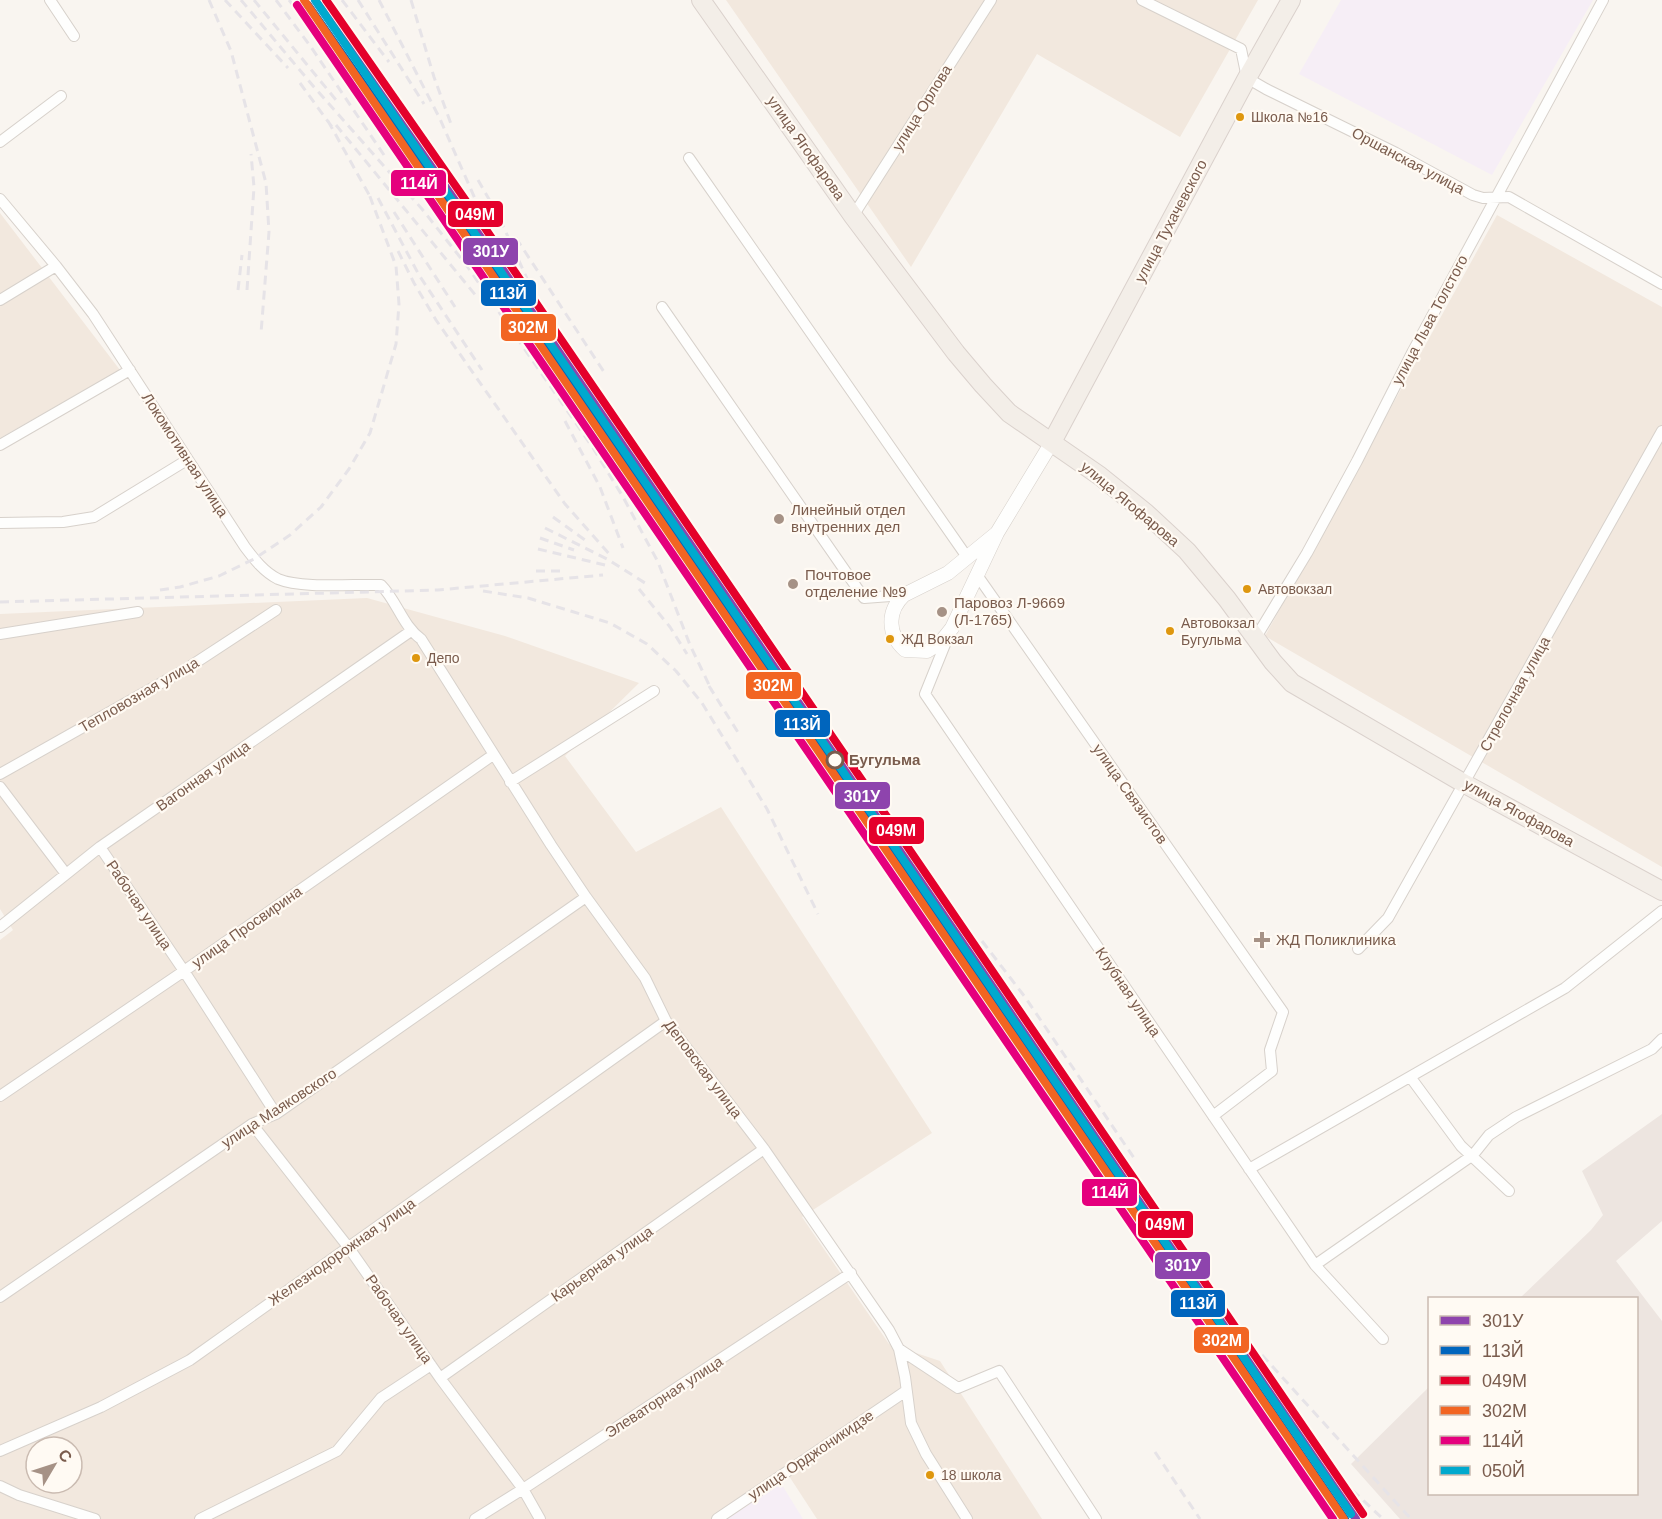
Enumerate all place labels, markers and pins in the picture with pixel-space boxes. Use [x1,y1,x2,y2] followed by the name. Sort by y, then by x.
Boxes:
[1251,109,1328,125] place label: Школа №16
[1234,111,1246,123] marker: Школа №16
[791,501,906,535] place label: Линейный отдел внутренних дел
[772,512,786,526] marker: Линейный отдел внутренних дел
[805,566,907,600] place label: Почтовое отделение №9
[786,577,800,591] marker: Почтовое отделение №9
[1258,581,1332,597] place label: Автовокзал
[1241,583,1253,595] marker: Автовокзал
[954,594,1065,628] place label: Паровоз Л-9669 (Л-1765)
[935,605,949,619] marker: Паровоз Л-9669 (Л-1765)
[1181,615,1255,648] place label: Автовокзал Бугульма
[1164,625,1176,637] marker: Автовокзал Бугульма
[901,631,973,647] place label: ЖД Вокзал
[884,633,896,645] marker: ЖД Вокзал
[427,650,460,666] place label: Депо
[410,652,422,664] marker: Депо
[826,751,844,769] marker: Бугульма
[849,751,921,768] place label: Бугульма
[1253,931,1271,949] marker: ЖД Поликлиника
[1276,931,1397,948] place label: ЖД Поликлиника
[941,1467,1002,1483] place label: 18 школа
[924,1469,936,1481] marker: 18 школа

